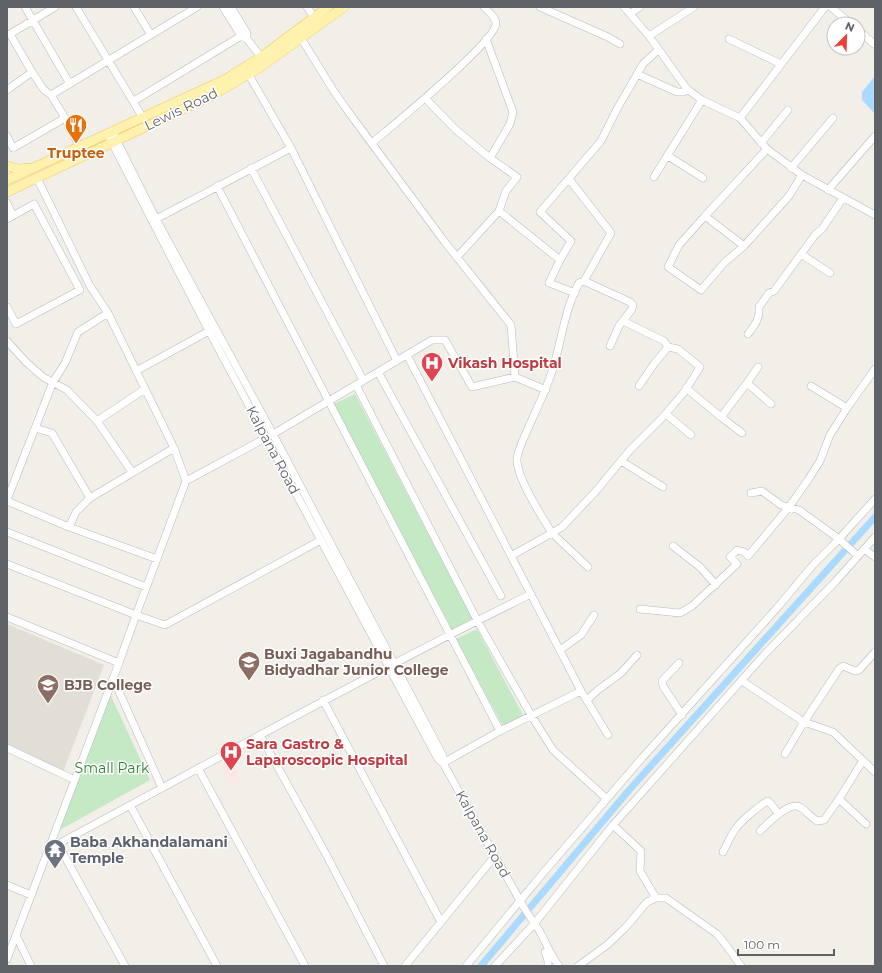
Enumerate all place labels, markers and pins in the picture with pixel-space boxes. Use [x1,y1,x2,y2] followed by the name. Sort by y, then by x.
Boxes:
[63,112,89,145] restaurant icon: Truptee
[47,144,105,162] place label: Truptee
[419,350,445,383] hospital icon: Vikash Hospital
[447,354,562,372] place label: Vikash Hospital
[264,645,449,679] place label: Buxi Jagabandhu Bidyadhar Junior College
[236,649,262,682] school or university icon: Buxi Jagabandhu Bidyadhar Junior College
[35,672,61,705] school or university icon: BJB College
[64,676,152,694] place label: BJB College
[246,735,408,769] place label: Sara Gastro & Laparoscopic Hospital
[218,739,244,772] hospital icon: Sara Gastro & Laparoscopic Hospital
[70,833,228,867] place label: Baba Akhandalamani Temple
[42,837,68,870] temple icon: Baba Akhandalamani Temple

